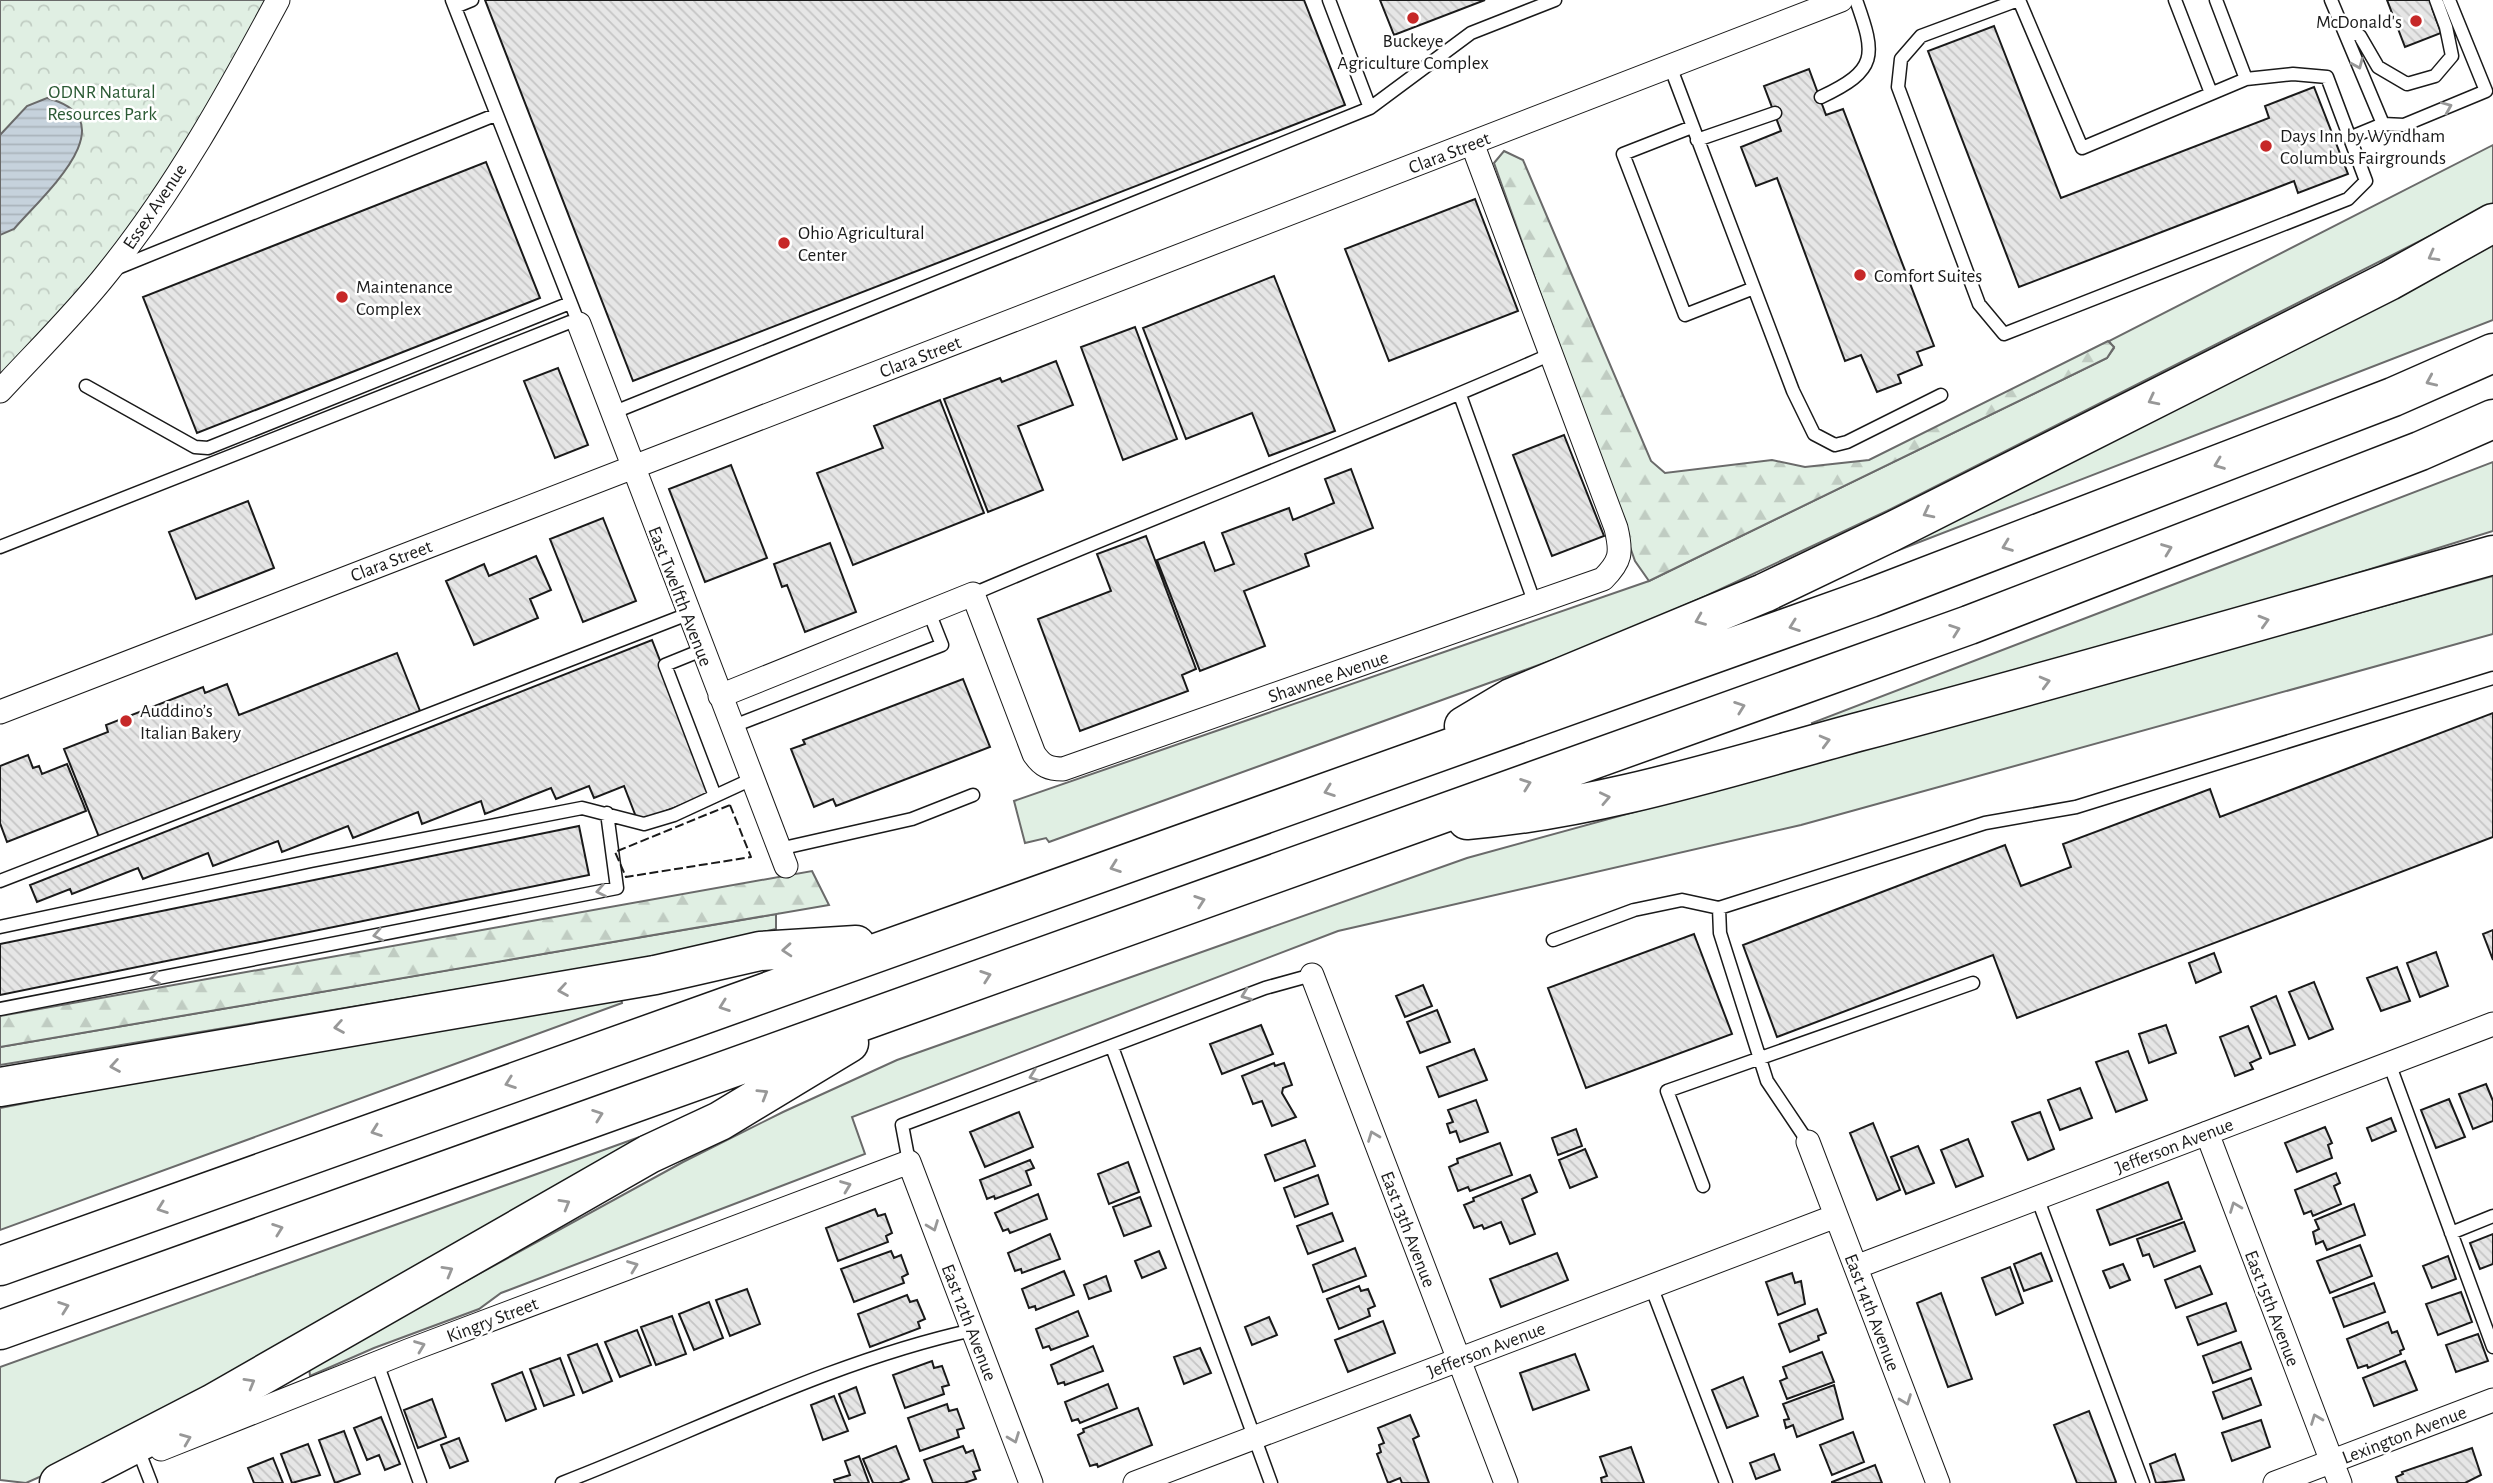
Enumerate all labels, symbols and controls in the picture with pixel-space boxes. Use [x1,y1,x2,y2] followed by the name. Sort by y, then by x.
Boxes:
[1405,10,1421,26] marker: Buckeye Agriculture Complex
[2316,13,2402,32] place label: McDonald's
[2408,13,2424,29] marker: McDonald's
[1337,32,1489,73] place label: Buckeye Agriculture Complex
[2349,58,2363,70] one-way arrow
[47,83,157,124] park label: ODNR Natural Resources Park
[2440,101,2453,115] one-way arrow
[2280,127,2446,168] place label: Days Inn by Wyndham Columbus Fairgrounds
[1406,129,1493,178] street label: Clara Street
[2258,138,2274,154] marker: Days Inn by Wyndham Columbus Fairgrounds
[120,161,191,253] street label: Essex Avenue
[798,224,925,265] place label: Ohio Agricultural Center
[776,235,792,251] marker: Ohio Agricultural Center
[2428,248,2441,261] one-way arrow
[1852,267,1868,283] marker: Comfort Suites
[1874,267,1982,286] place label: Comfort Suites
[356,278,453,319] place label: Maintenance Complex
[334,289,350,305] marker: Maintenance Complex
[877,333,964,382] street label: Clara Street
[2425,373,2438,387] one-way arrow
[2148,391,2160,405] one-way arrow
[2213,456,2225,470] one-way arrow
[1923,505,1935,519] one-way arrow
[644,524,715,669] street label: East Twelfth Avenue
[348,537,435,586] street label: Clara Street
[2001,538,2013,552] one-way arrow
[2160,543,2172,557] one-way arrow
[1694,611,1706,625] one-way arrow
[2258,615,2270,630] one-way arrow
[1788,618,1800,632] one-way arrow
[1948,624,1960,638] one-way arrow
[1266,648,1391,707] street label: Shawnee Avenue
[2038,676,2050,690] one-way arrow
[1734,701,1746,715] one-way arrow
[140,702,241,743] place label: Auddino’s Italian Bakery
[118,713,134,729] marker: Auddino’s Italian Bakery
[1819,735,1831,750] one-way arrow
[1520,778,1532,792] one-way arrow
[1324,783,1336,797] one-way arrow
[1599,792,1611,807] one-way arrow
[1109,859,1121,873] one-way arrow
[595,883,607,898] one-way arrow
[1194,895,1206,909] one-way arrow
[372,926,384,941] one-way arrow
[781,942,792,957] one-way arrow
[149,970,161,985] one-way arrow
[979,970,991,984] one-way arrow
[557,982,569,997] one-way arrow
[1241,986,1253,1000] one-way arrow
[719,998,731,1012] one-way arrow
[333,1019,345,1034] one-way arrow
[109,1058,121,1073] one-way arrow
[1029,1068,1041,1082] one-way arrow
[505,1075,517,1089] one-way arrow
[756,1090,769,1103] one-way arrow
[591,1109,603,1123] one-way arrow
[2113,1115,2236,1178] street label: Jefferson Avenue
[370,1123,382,1137] one-way arrow
[1368,1130,1382,1142] one-way arrow
[1377,1169,1438,1290] street label: East 13th Avenue
[840,1180,852,1194] one-way arrow
[156,1199,168,1213] one-way arrow
[557,1200,570,1213] one-way arrow
[2229,1201,2243,1213] one-way arrow
[925,1219,939,1231] one-way arrow
[271,1223,283,1237] one-way arrow
[2241,1248,2302,1369] street label: East 15th Avenue
[1841,1251,1903,1374] street label: East 14th Avenue
[627,1260,639,1274] one-way arrow
[938,1262,1000,1384] street label: East 12th Avenue
[440,1266,453,1279] one-way arrow
[444,1294,541,1347] street label: Kingry Street
[58,1301,70,1315] one-way arrow
[1425,1319,1548,1382] street label: Jefferson Avenue
[414,1340,426,1354] one-way arrow
[242,1378,255,1391] one-way arrow
[1898,1393,1912,1405] one-way arrow
[2340,1403,2469,1468] street label: Lexington Avenue
[2310,1414,2324,1426] one-way arrow
[1006,1432,1020,1444] one-way arrow
[180,1433,192,1447] one-way arrow

